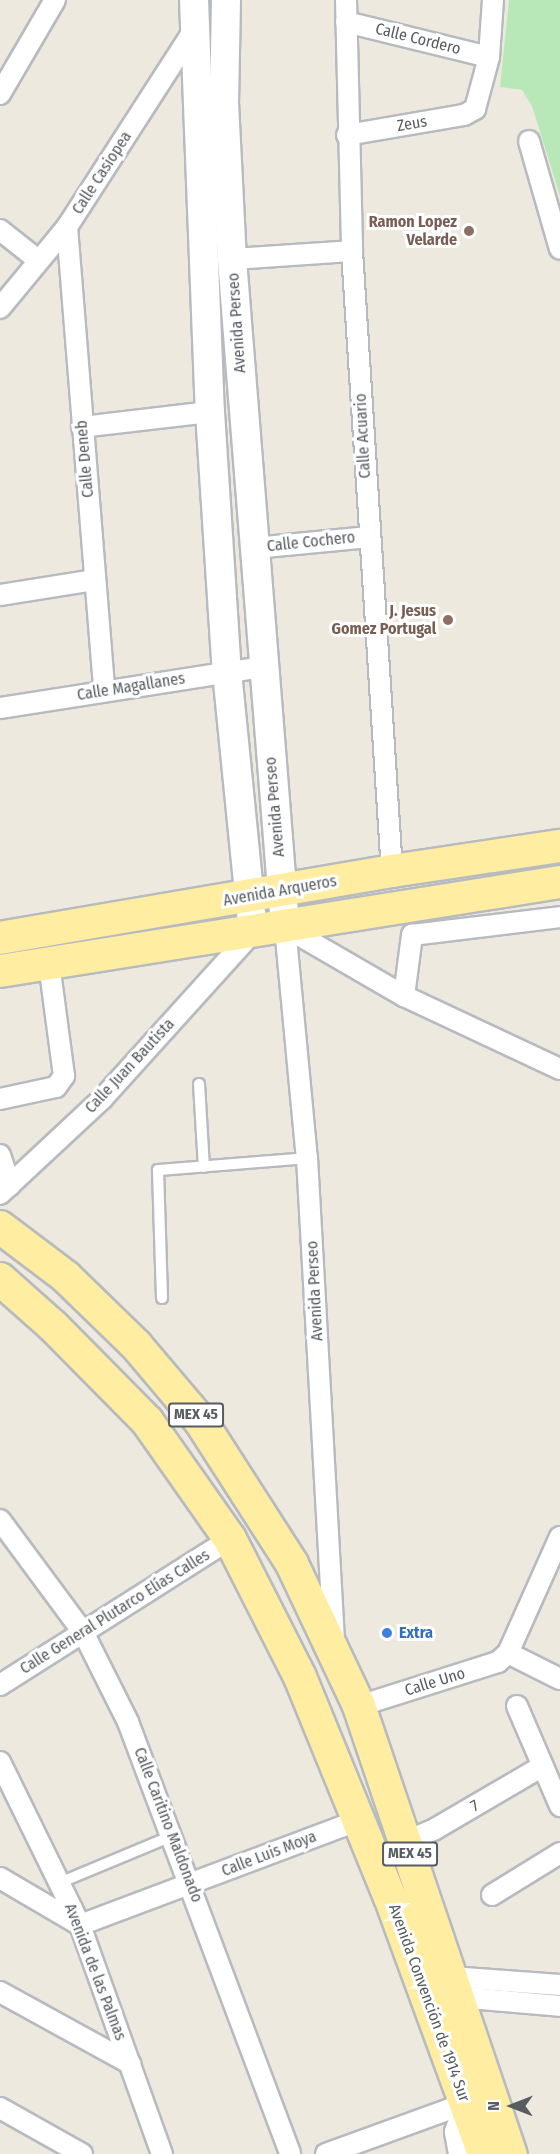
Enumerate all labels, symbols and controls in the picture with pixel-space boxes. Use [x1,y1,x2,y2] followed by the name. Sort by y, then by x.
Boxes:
[373,19,463,59] street label: Calle Cordero
[395,112,429,136] street label: Zeus
[68,128,136,218] street label: Calle Casiopea
[369,212,457,250] place label: Ramon Lopez Velarde
[462,224,476,238] marker: Ramon Lopez Velarde
[224,272,250,374] street label: Avenida Perseo
[351,393,375,479] street label: Calle Acuario
[72,419,98,499] street label: Calle Deneb
[266,528,356,556] street label: Calle Cochero
[332,601,436,639] place label: J. Jesus Gomez Portugal
[441,613,455,627] marker: J. Jesus Gomez Portugal
[76,669,186,705] street label: Calle Magallanes
[261,756,289,858] street label: Avenida Perseo
[222,872,338,910] street label: Avenida Arqueros
[81,1015,179,1117] street label: Calle Juan Bautista
[303,1240,327,1342] street label: Avenida Perseo
[168,1403,224,1427] road number: MEX 45
[17,1546,213,1678] street label: Calle General Plutarco Elías Calles
[399,1623,433,1643] place label: Extra
[380,1626,394,1640] marker: Extra
[403,1664,467,1700] street label: Calle Uno
[130,1745,206,1905] street label: Calle Caritino Maldonado
[467,1796,483,1816] street label: 7
[219,1827,319,1881] street label: Calle Luis Moya
[382,1842,438,1866] road number: MEX 45
[60,1901,130,2043] street label: Avenida de las Palmas
[384,1901,474,2105] street label: Avenida Convención de 1914 Sur
[482,2076,542,2136] north arrow
[484,2101,503,2111] text: N

